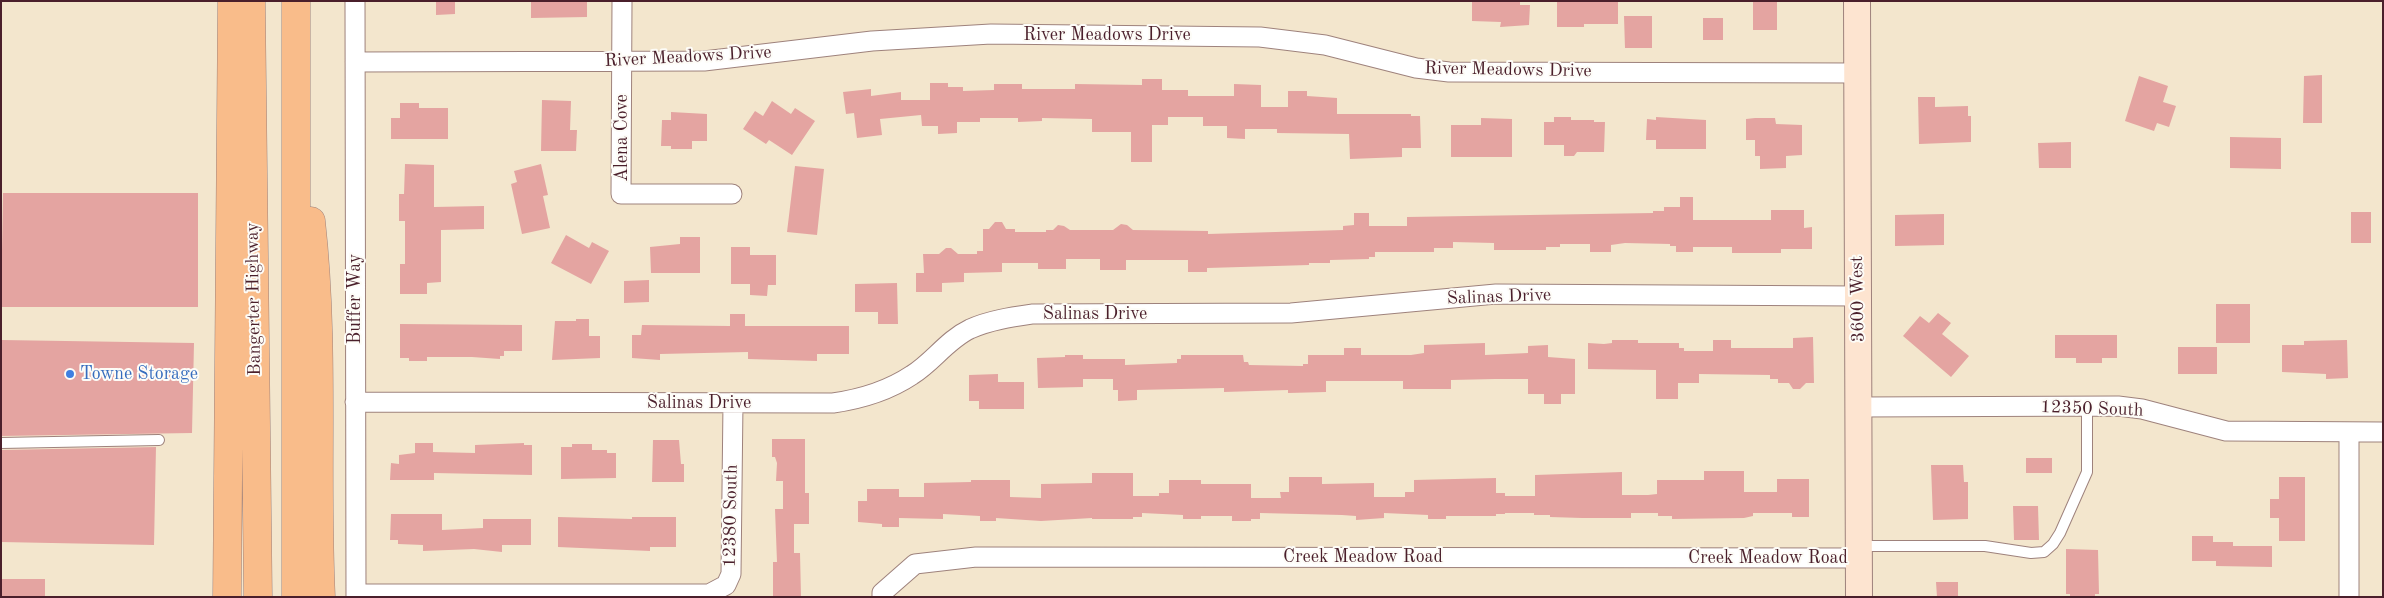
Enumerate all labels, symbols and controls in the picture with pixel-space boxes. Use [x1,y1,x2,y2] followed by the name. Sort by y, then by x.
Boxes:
[1023,24,1191,46] street label: River Meadows Drive
[604,42,772,72] street label: River Meadows Drive
[1424,58,1592,82] street label: River Meadows Drive
[611,94,633,182] street label: Alena Cove
[242,222,266,376] street label: Bangerter Highway
[344,254,366,344] street label: Buffer Way
[1846,255,1870,343] street label: 3600 West
[1446,284,1552,310] street label: Salinas Drive
[1043,303,1147,325] street label: Salinas Drive
[80,363,198,385] place label: Towne Storage
[64,368,76,380] marker: Towne Storage
[647,392,751,414] street label: Salinas Drive
[2040,396,2144,422] street label: 12350 South
[719,464,743,568] street label: 12380 South
[1283,546,1443,568] street label: Creek Meadow Road
[1688,547,1848,569] street label: Creek Meadow Road

